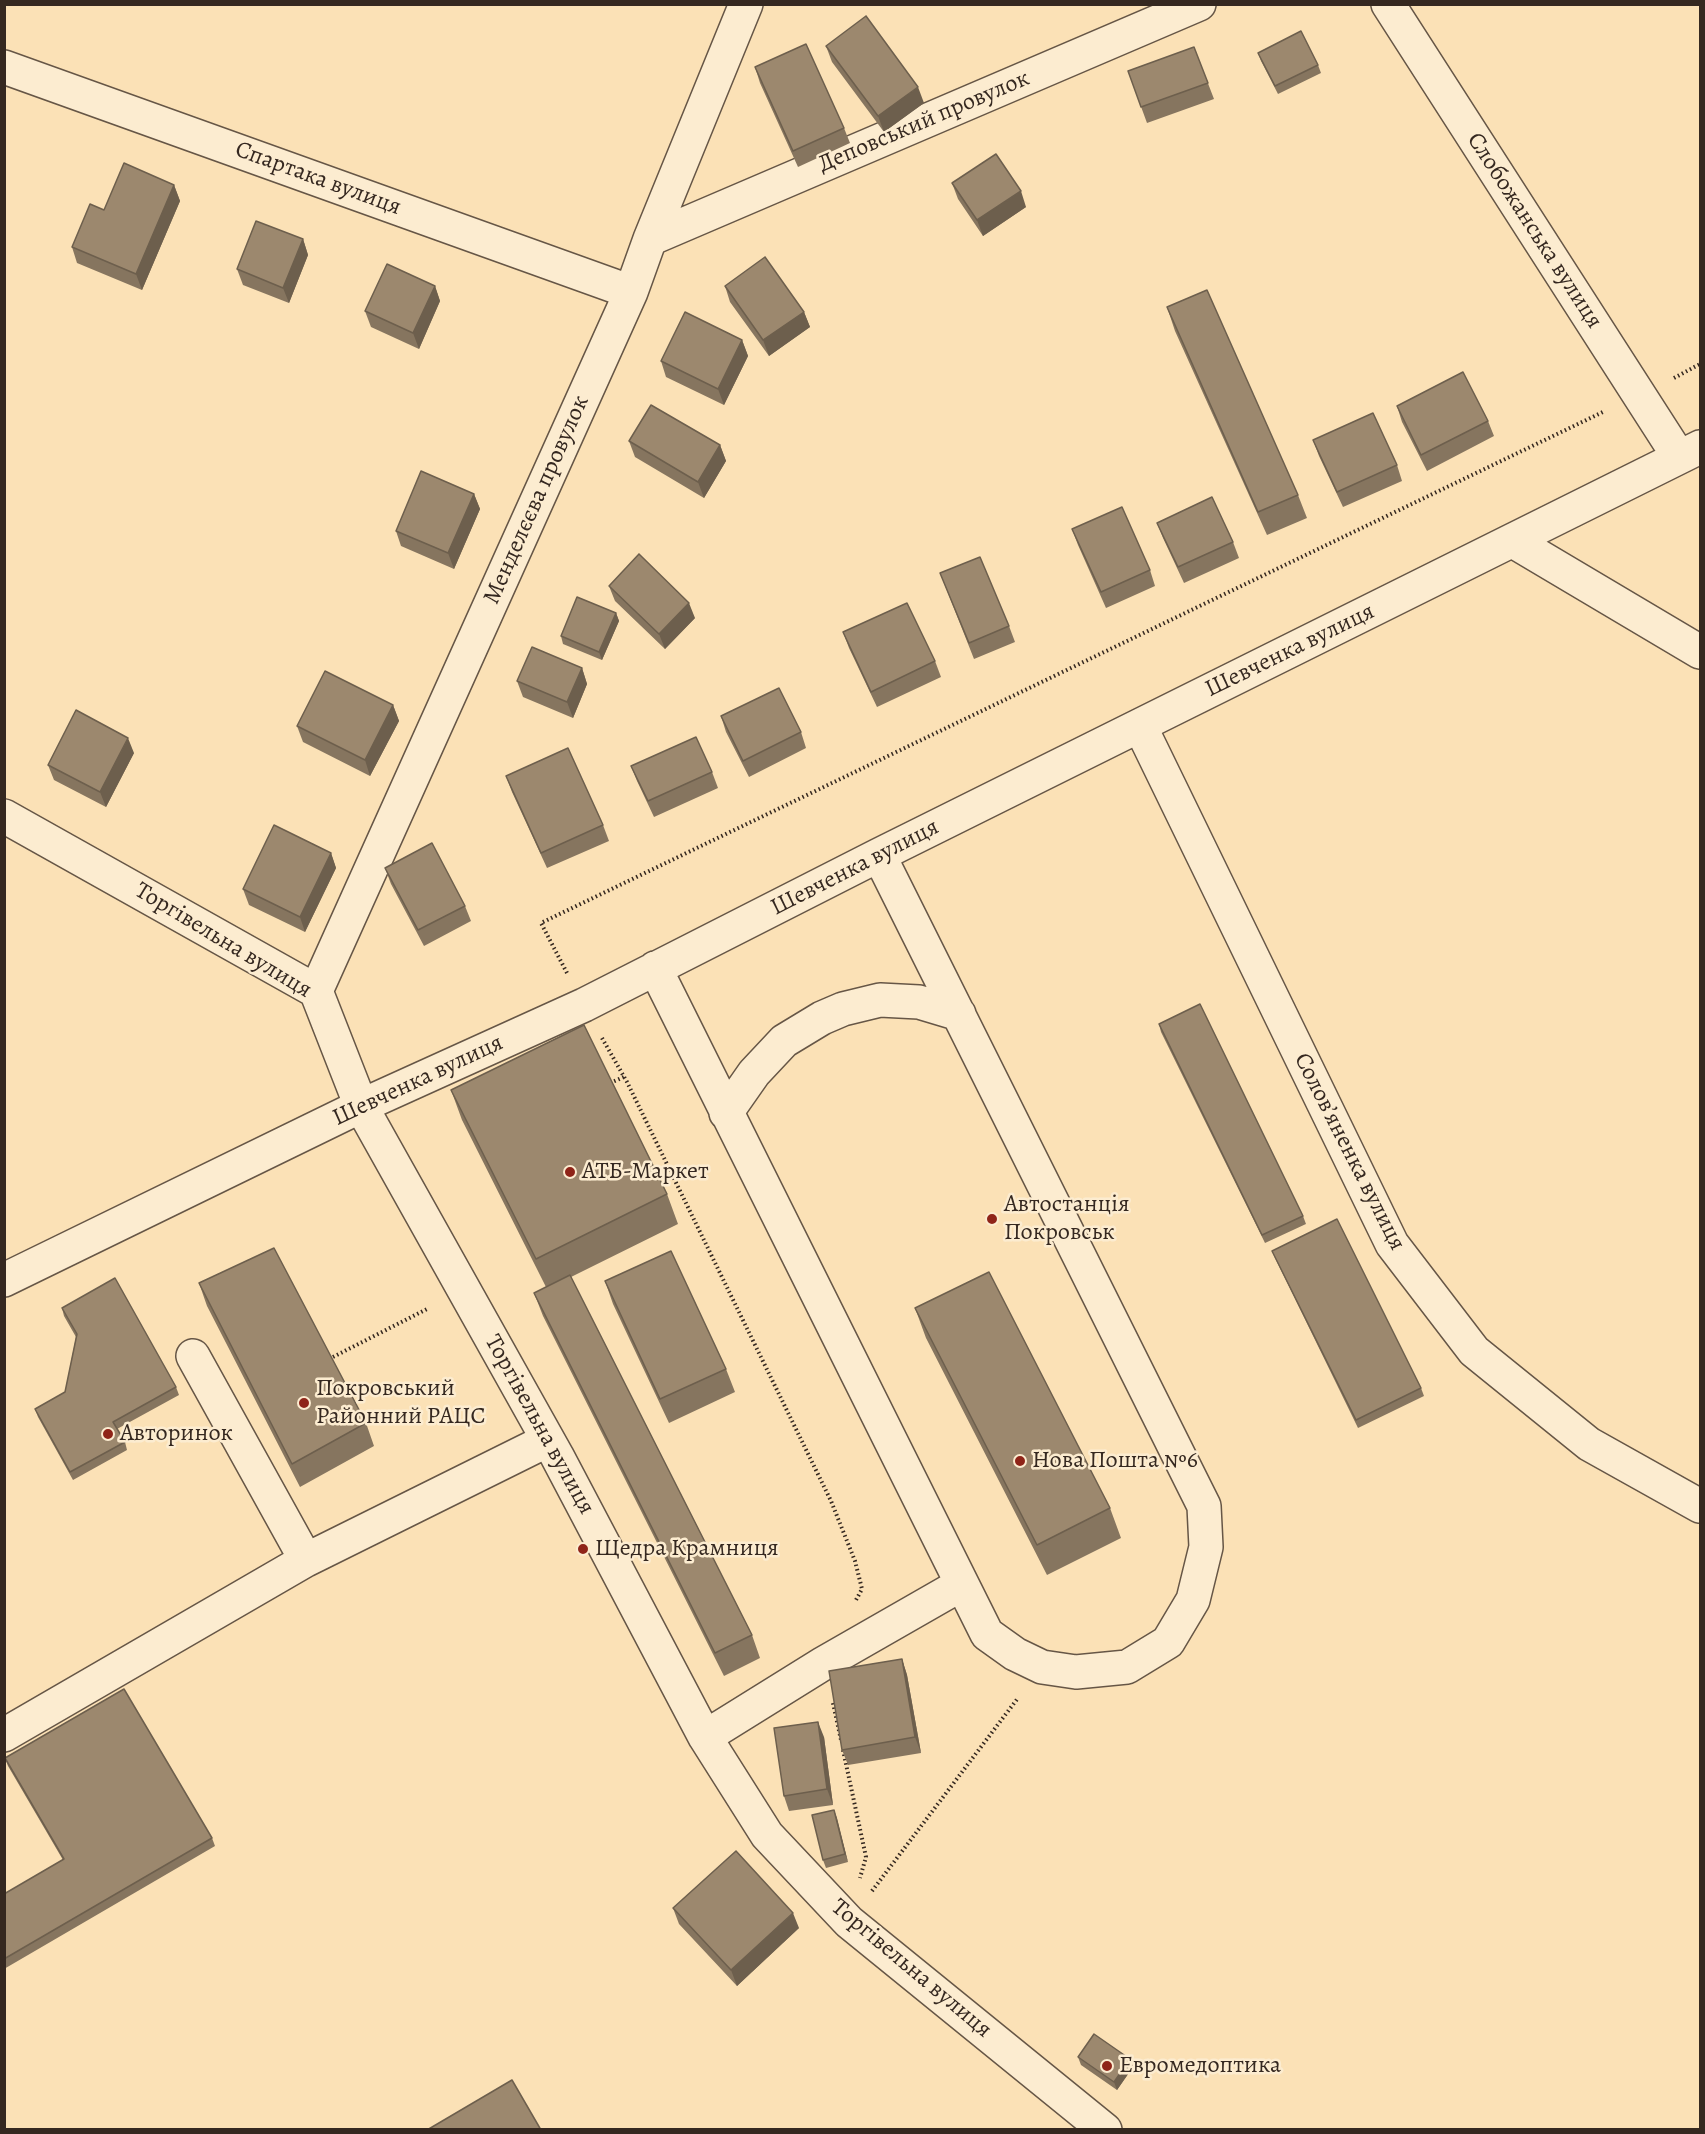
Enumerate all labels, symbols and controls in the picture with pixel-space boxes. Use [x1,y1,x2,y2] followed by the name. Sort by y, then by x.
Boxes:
[814,64,1034,180] street label: Деповський провулок
[1460,128,1608,334] street label: Слобожанська вулиця
[231,136,405,222] street label: Спартака вулиця
[478,391,596,609] street label: Менделєєва провулок
[1201,598,1379,704] street label: Шевченка вулиця
[766,813,944,923] street label: Шевченка вулиця
[129,877,317,1005] street label: Торгівельна вулиця
[328,1029,508,1133] street label: Шевченка вулиця
[1287,1049,1411,1255] street label: Солов’яненка вулиця
[582,1158,709,1186] place label: АТБ-Маркет
[563,1165,577,1179] marker: АТБ-Маркет
[1004,1191,1130,1247] place label: Автостанція Покровськ
[985,1212,999,1226] marker: Автостанція Покровськ
[478,1330,600,1520] street label: Торгівельна вулиця
[316,1375,486,1431] place label: Покровський Районний РАЦС
[297,1396,311,1410] marker: Покровський Районний РАЦС
[120,1420,233,1448] place label: Авторинок
[101,1427,115,1441] marker: Авторинок
[1032,1447,1198,1475] place label: Нова Пошта №6
[1013,1454,1027,1468] marker: Нова Пошта №6
[595,1535,779,1563] place label: Щедра Крамниця
[576,1542,590,1556] marker: Щедра Крамниця
[825,1893,997,2045] street label: Торгівельна вулиця
[1119,2052,1281,2080] place label: Евромедоптика
[1100,2059,1114,2073] marker: Евромедоптика

